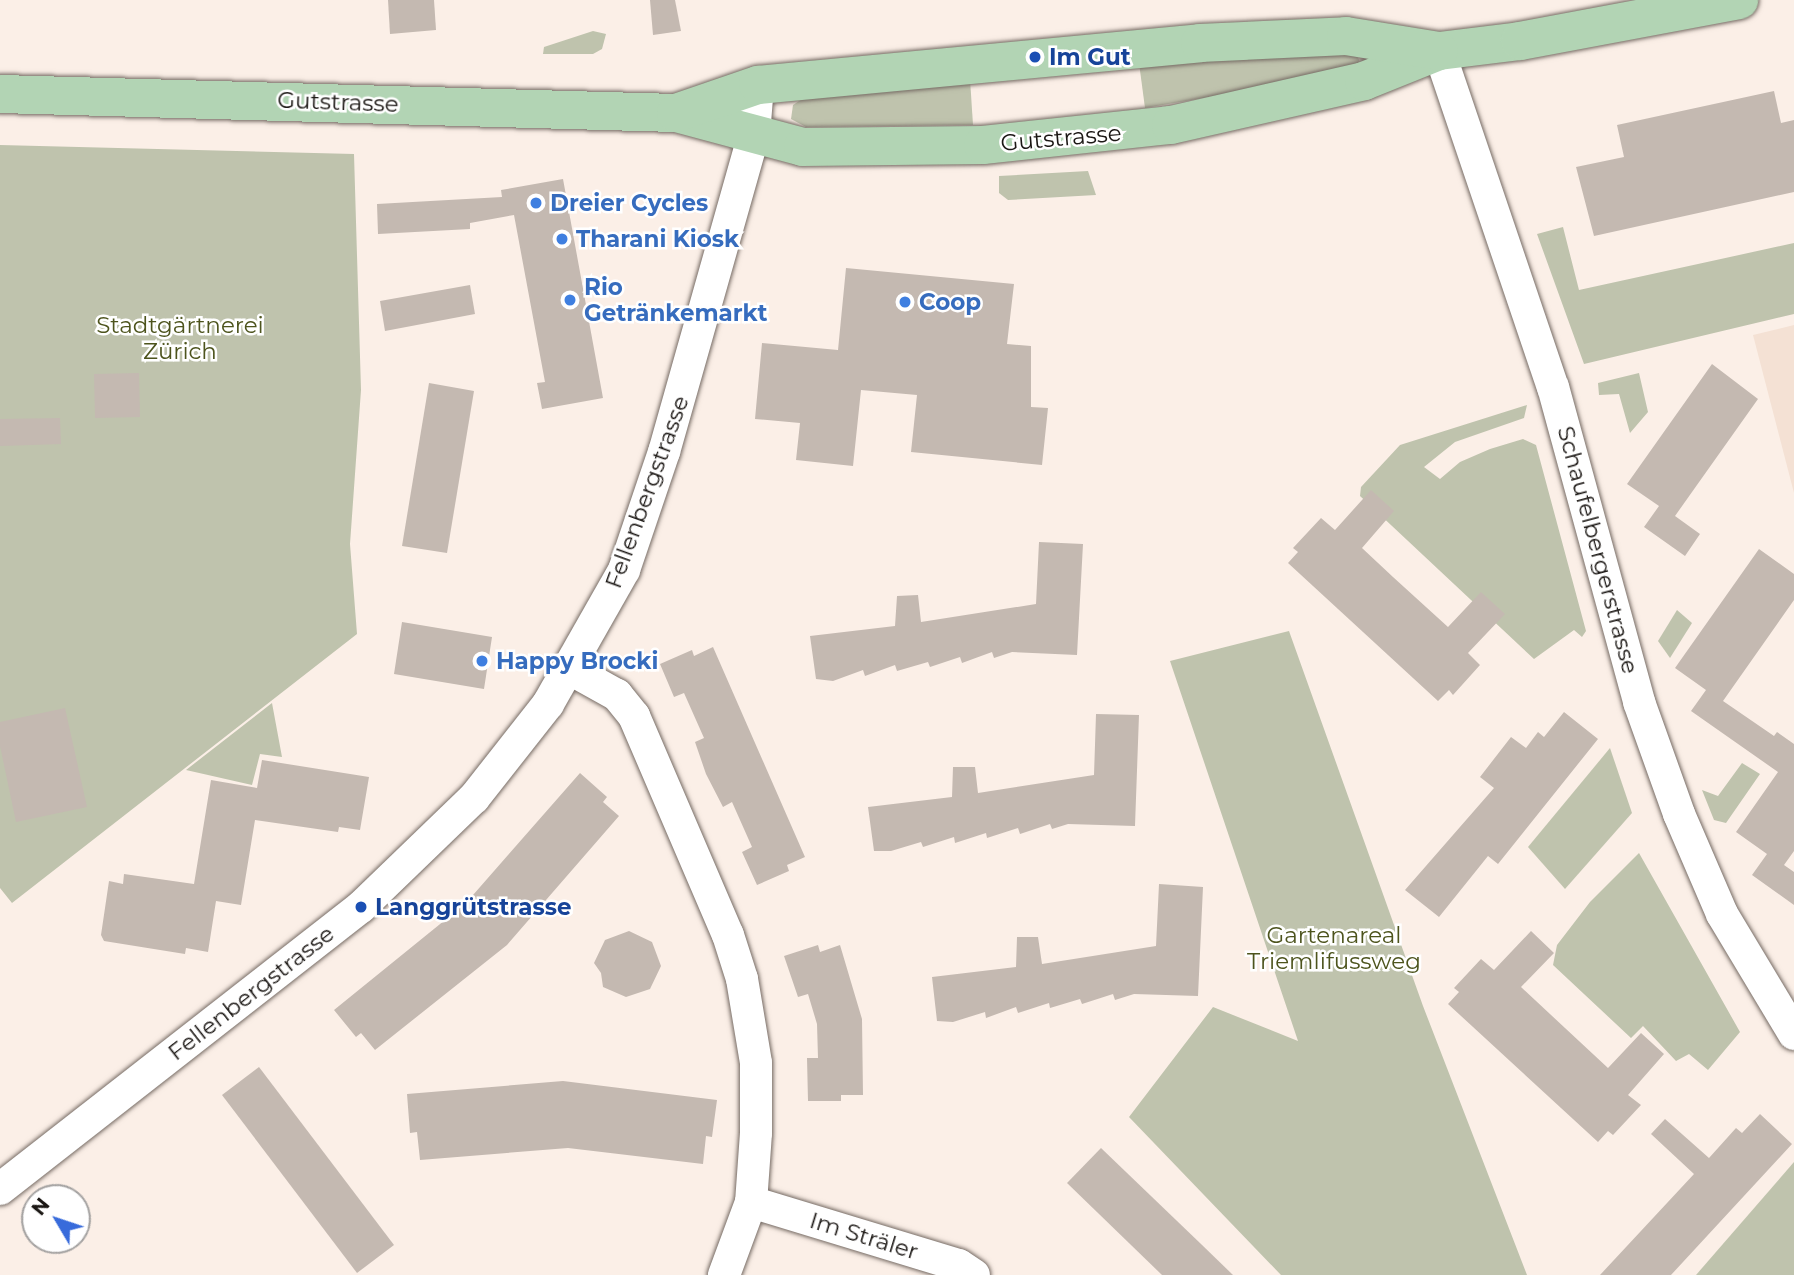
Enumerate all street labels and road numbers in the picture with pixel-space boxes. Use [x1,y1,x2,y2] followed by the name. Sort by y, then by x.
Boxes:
[277,86,399,118] street label: Gutstrasse
[999,119,1123,157] street label: Gutstrasse
[599,392,695,592] street label: Fellenbergstrasse
[1552,423,1644,677] street label: Schaufelbergerstrasse
[163,920,339,1066] street label: Fellenbergstrasse
[806,1206,922,1266] street label: Im Sträler

